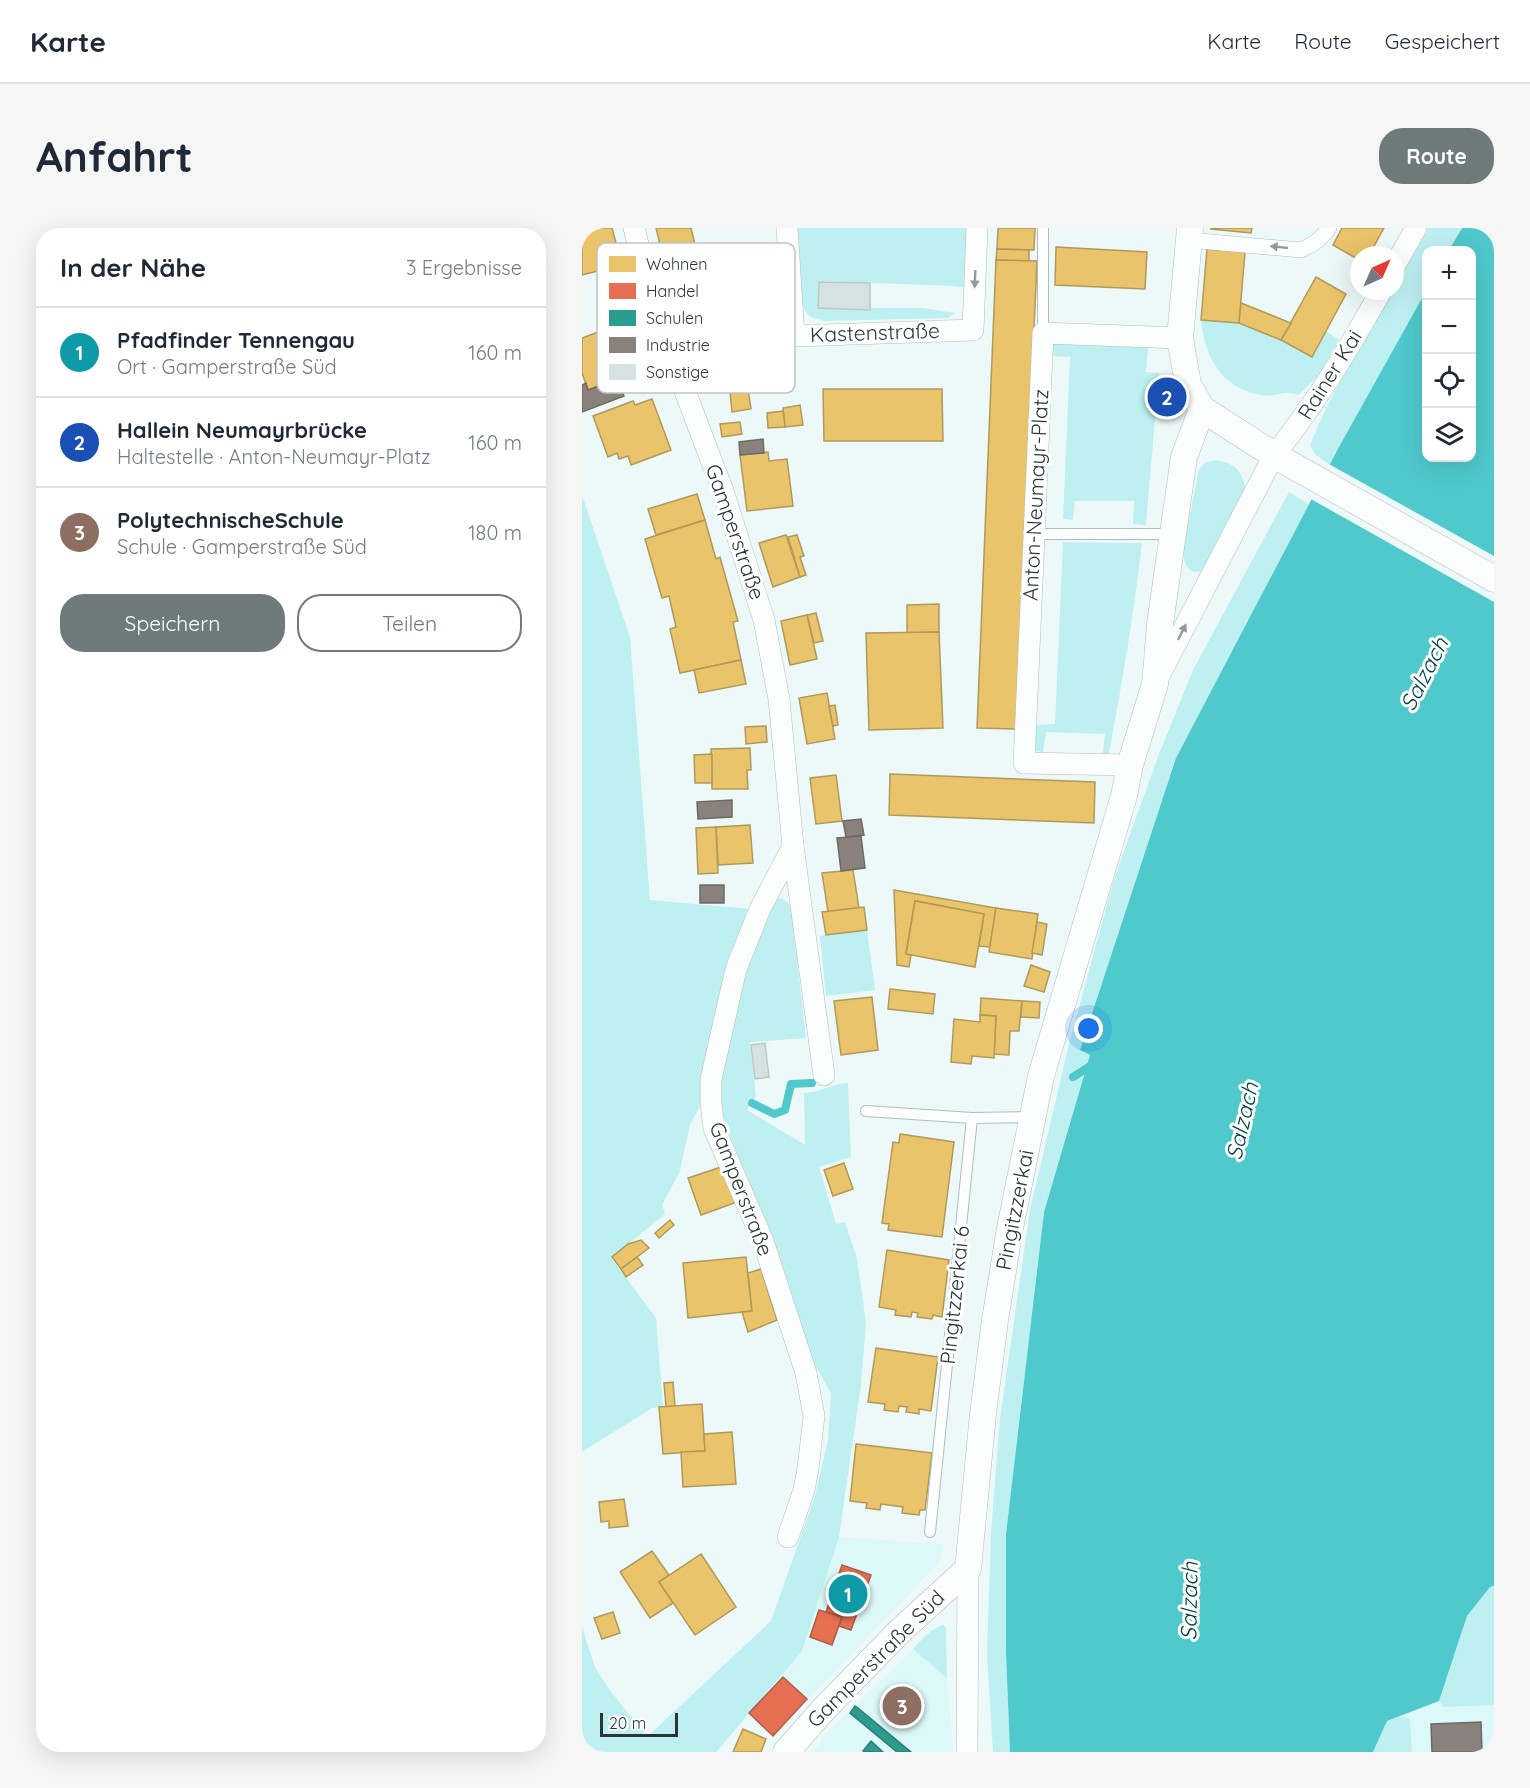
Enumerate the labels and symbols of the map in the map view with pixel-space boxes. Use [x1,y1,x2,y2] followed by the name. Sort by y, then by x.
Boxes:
[597,243,795,393] legend
[1270,243,1289,252] one-way arrow
[1350,246,1404,300] north arrow
[646,254,708,274] text: Wohnen
[971,269,980,288] one-way arrow
[646,281,699,301] text: Handel
[646,308,703,328] text: Schulen
[810,317,940,347] street label: Kastenstraße
[1291,325,1367,424] street label: Rainer Kai
[646,335,710,355] text: Industrie
[646,362,709,382] text: Sonstige
[1148,374,1186,420] pin: 2
[1016,388,1054,602] street label: Anton-Neumayr-Platz
[701,461,771,603] street label: Gamperstraße
[1177,624,1187,641] one-way arrow
[1394,632,1455,715] water label: Salzach
[1074,1014,1103,1043] your location
[1220,1079,1265,1162] water label: Salzach
[704,1118,779,1259] street label: Gamperstraße
[990,1147,1038,1272] street label: Pingitzzerkai
[934,1224,974,1365] street label: Pingitzzerkai 6
[1174,1561,1204,1641] water label: Salzach
[828,1572,868,1616] pin: 1
[801,1584,949,1732] street label: Gamperstraße Süd
[882,1684,922,1728] pin: 3
[600,1710,678,1738] scale bar

